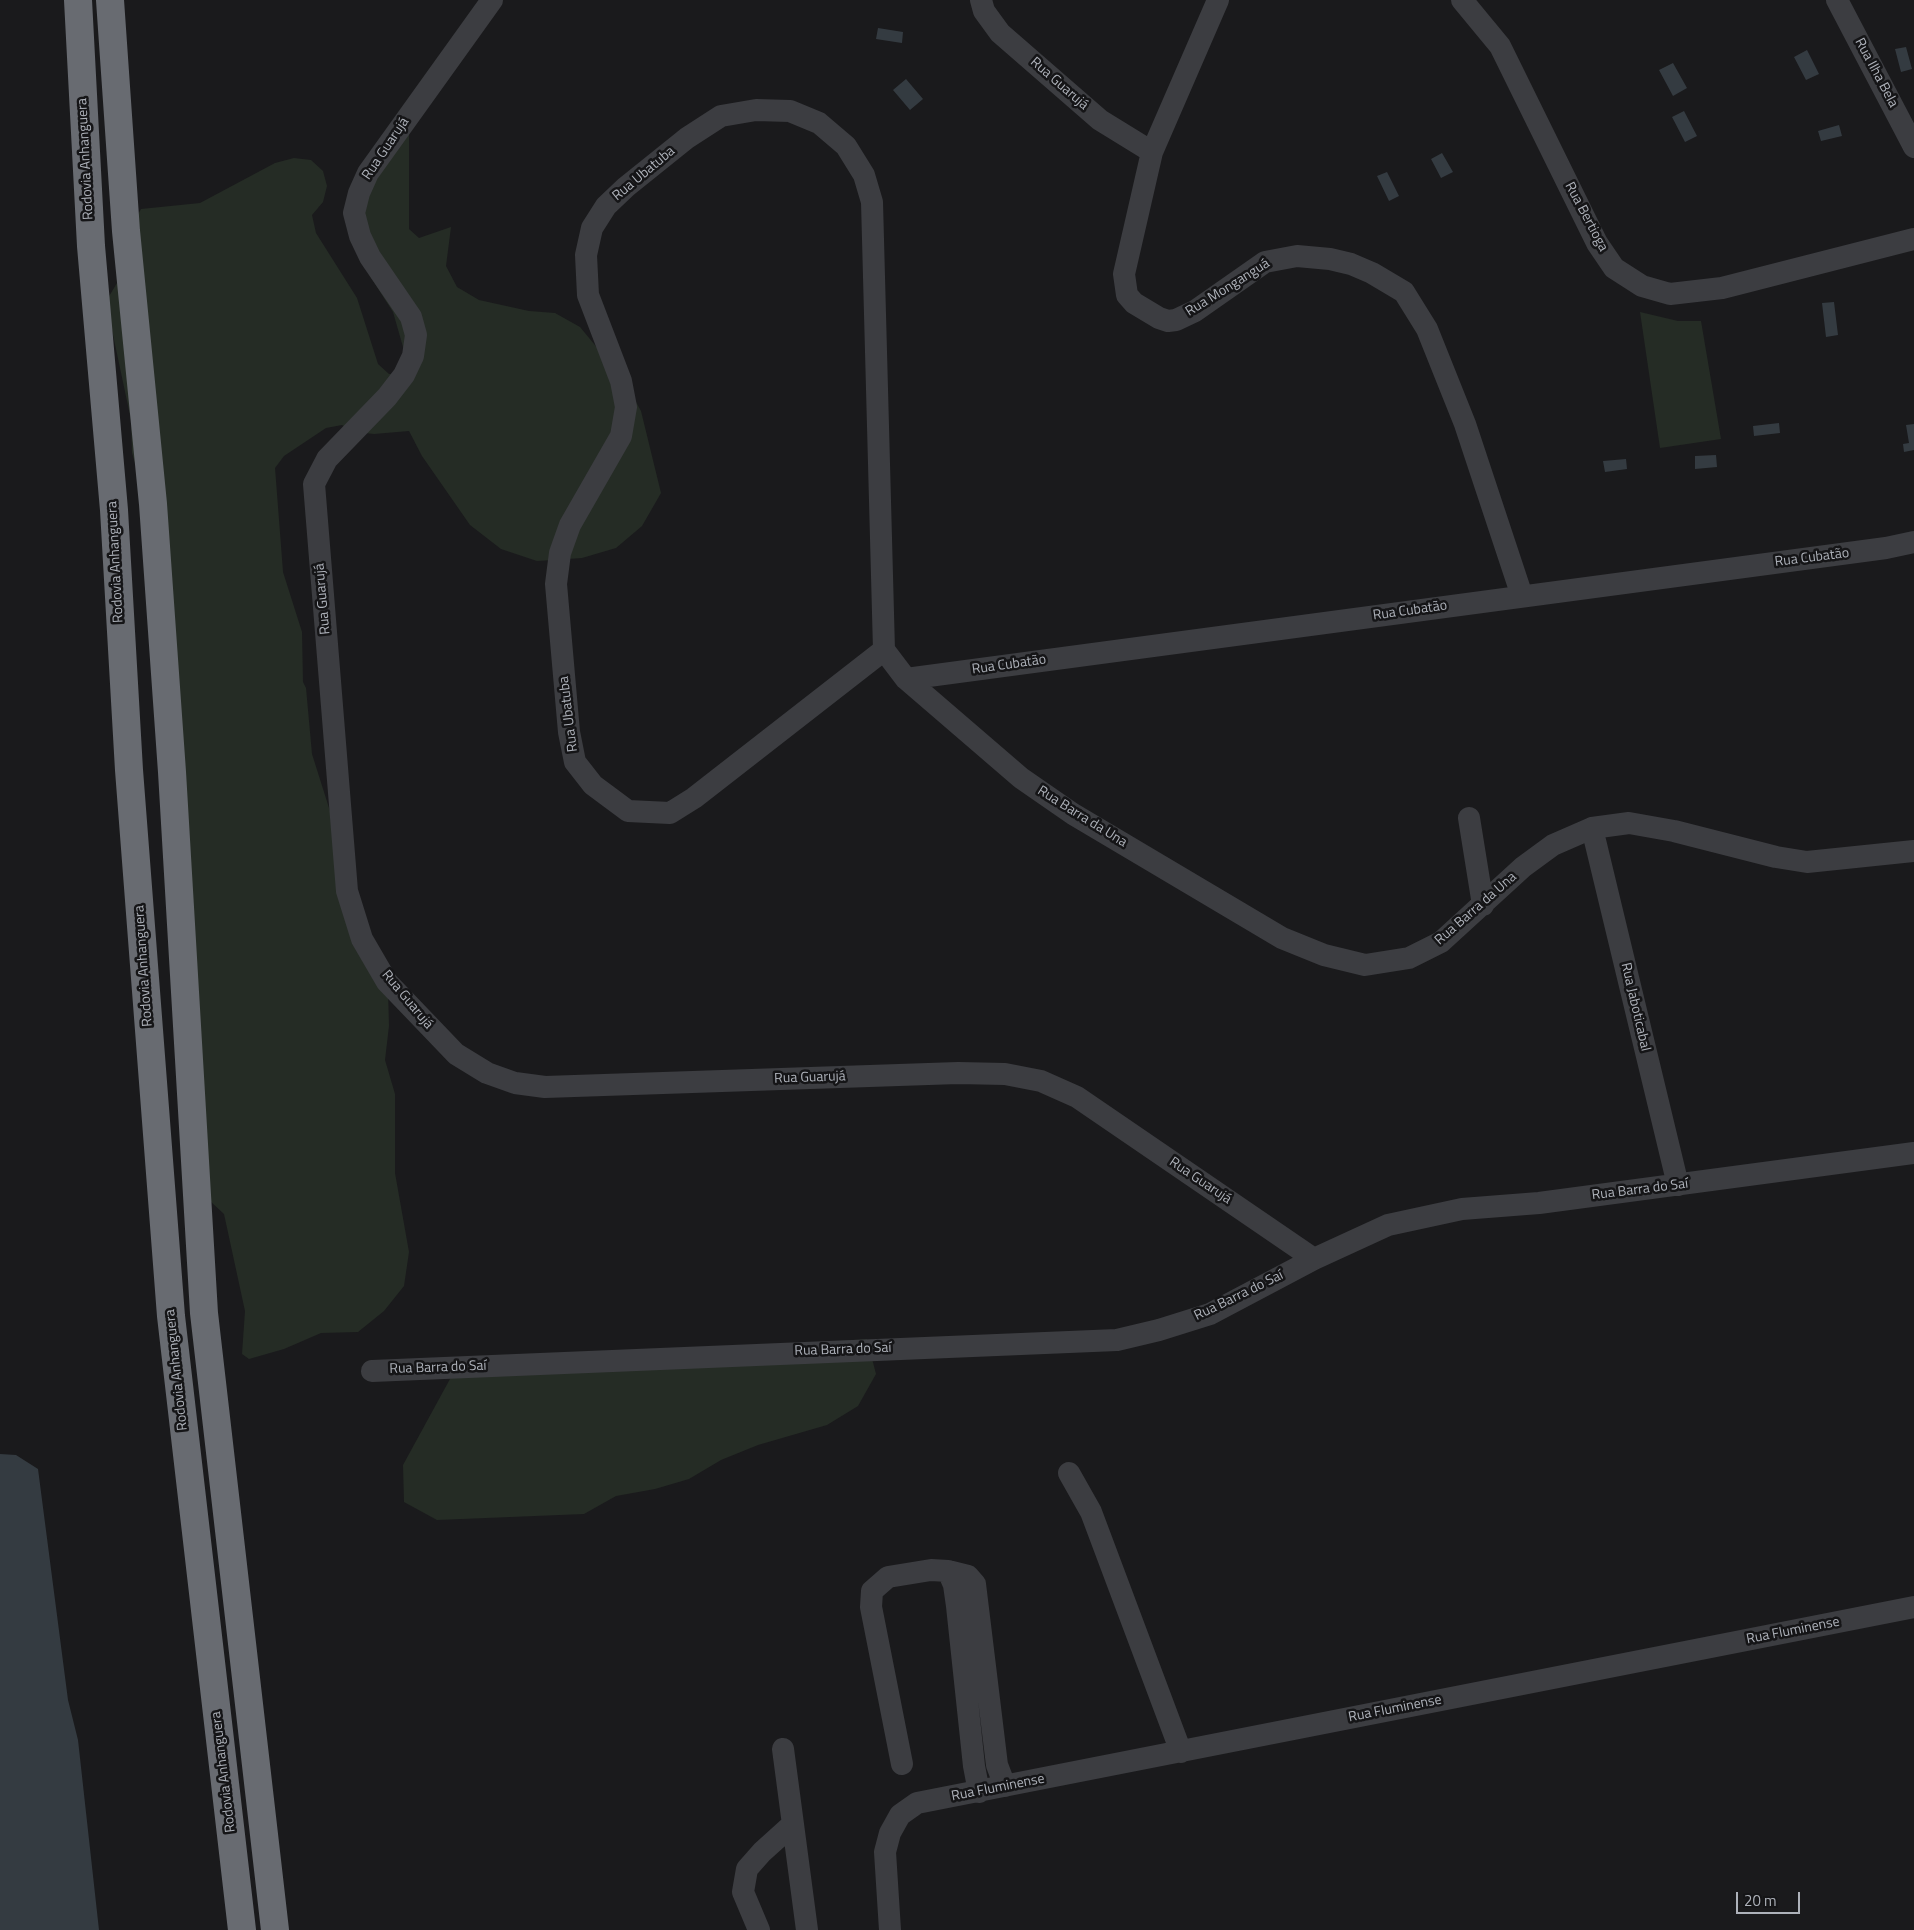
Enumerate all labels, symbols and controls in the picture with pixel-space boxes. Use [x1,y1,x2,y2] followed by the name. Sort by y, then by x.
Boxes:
[1851,35,1901,111] street label: Rua Ilha Bela
[1026,54,1092,114] street label: Rua Guarujá
[74,98,98,220] street label: Rodovia Anhanguera
[359,115,413,183] street label: Rua Guarujá
[609,143,679,205] street label: Rua Ubatuba
[1561,179,1611,255] street label: Rua Bertioga
[1183,255,1273,321] street label: Rua Monganguá
[104,501,128,623] street label: Rodovia Anhanguera
[1774,545,1850,571] street label: Rua Cubatão
[312,563,334,635] street label: Rua Guarujá
[1372,597,1448,625] street label: Rua Cubatão
[971,651,1047,679] street label: Rua Cubatão
[556,675,582,753] street label: Rua Ubatuba
[1034,783,1130,851] street label: Rua Barra da Una
[1432,869,1520,949] street label: Rua Barra da Una
[131,905,157,1027] street label: Rodovia Anhanguera
[1617,961,1653,1053] street label: Rua Jaboticabal
[378,967,436,1033] street label: Rua Guarujá
[774,1068,846,1088] street label: Rua Guarujá
[1166,1154,1234,1208] street label: Rua Guarujá
[1591,1176,1689,1204] street label: Rua Barra do Saí
[1192,1267,1286,1325] street label: Rua Barra do Saí
[162,1308,192,1432] street label: Rodovia Anhanguera
[794,1340,892,1360] street label: Rua Barra do Saí
[389,1358,487,1378] street label: Rua Barra do Saí
[1745,1614,1841,1648] street label: Rua Fluminense
[1347,1692,1443,1726] street label: Rua Fluminense
[208,1710,240,1834] street label: Rodovia Anhanguera
[950,1771,1046,1805] street label: Rua Fluminense
[1739,1882,1803,1914] scale bar
[1744,1889,1777,1912] text: 20 m

